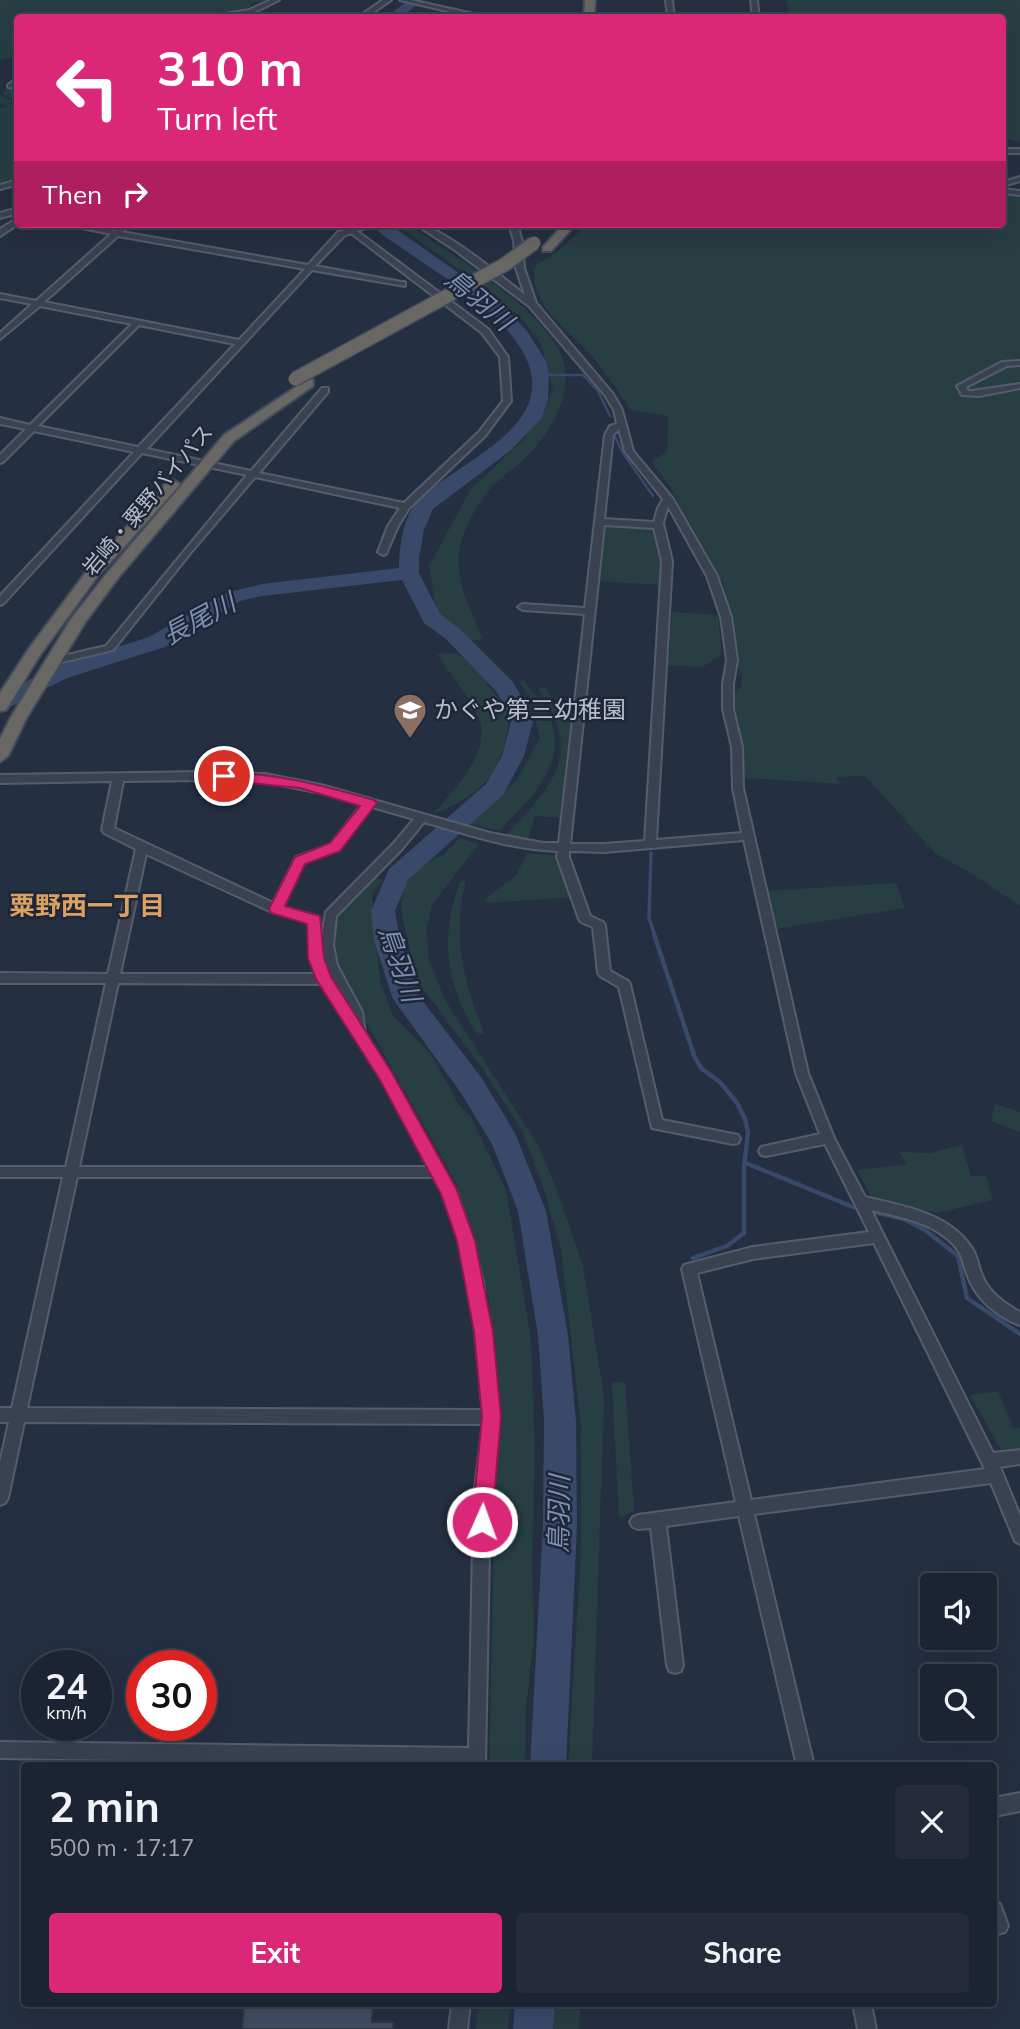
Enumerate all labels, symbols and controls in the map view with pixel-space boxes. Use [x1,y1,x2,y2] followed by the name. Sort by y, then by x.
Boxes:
[157,37,303,98] text: 310 m
[42,42,133,133] icon: left
[157,98,277,138] text: Turn left
[116,175,154,213] icon: right
[42,178,102,211] text: Then
[439,262,522,339] water label: 鳥羽川
[77,419,218,580] street label: 岩崎・粟野バイパス
[157,584,244,651] water label: 長尾川
[391,691,429,740] school or university icon: かぐや第三幼稚園
[434,694,626,724] place label: かぐや第三幼稚園
[194,746,254,806] pin
[205,757,243,795] icon: arrive
[9,889,165,922] district label: 粟野西一丁目
[372,922,430,1009] water label: 鳥羽川
[541,1472,576,1553] water label: 鳥羽川
[445,1485,519,1559] position arrow
[920,1573,997,1741] map controls
[920,1573,997,1650] button: sound
[126,1650,217,1741] speed limit sign: 30
[45,1664,88,1708] text: 24
[920,1664,997,1741] button: search
[46,1701,87,1724] text: km/h
[49,1780,160,1833] text: 2 min
[895,1785,969,1859] button: close
[49,1833,194,1862] text: 500 m · 17:17
[49,1913,502,1993] button: Exit
[516,1913,969,1993] button: Share

